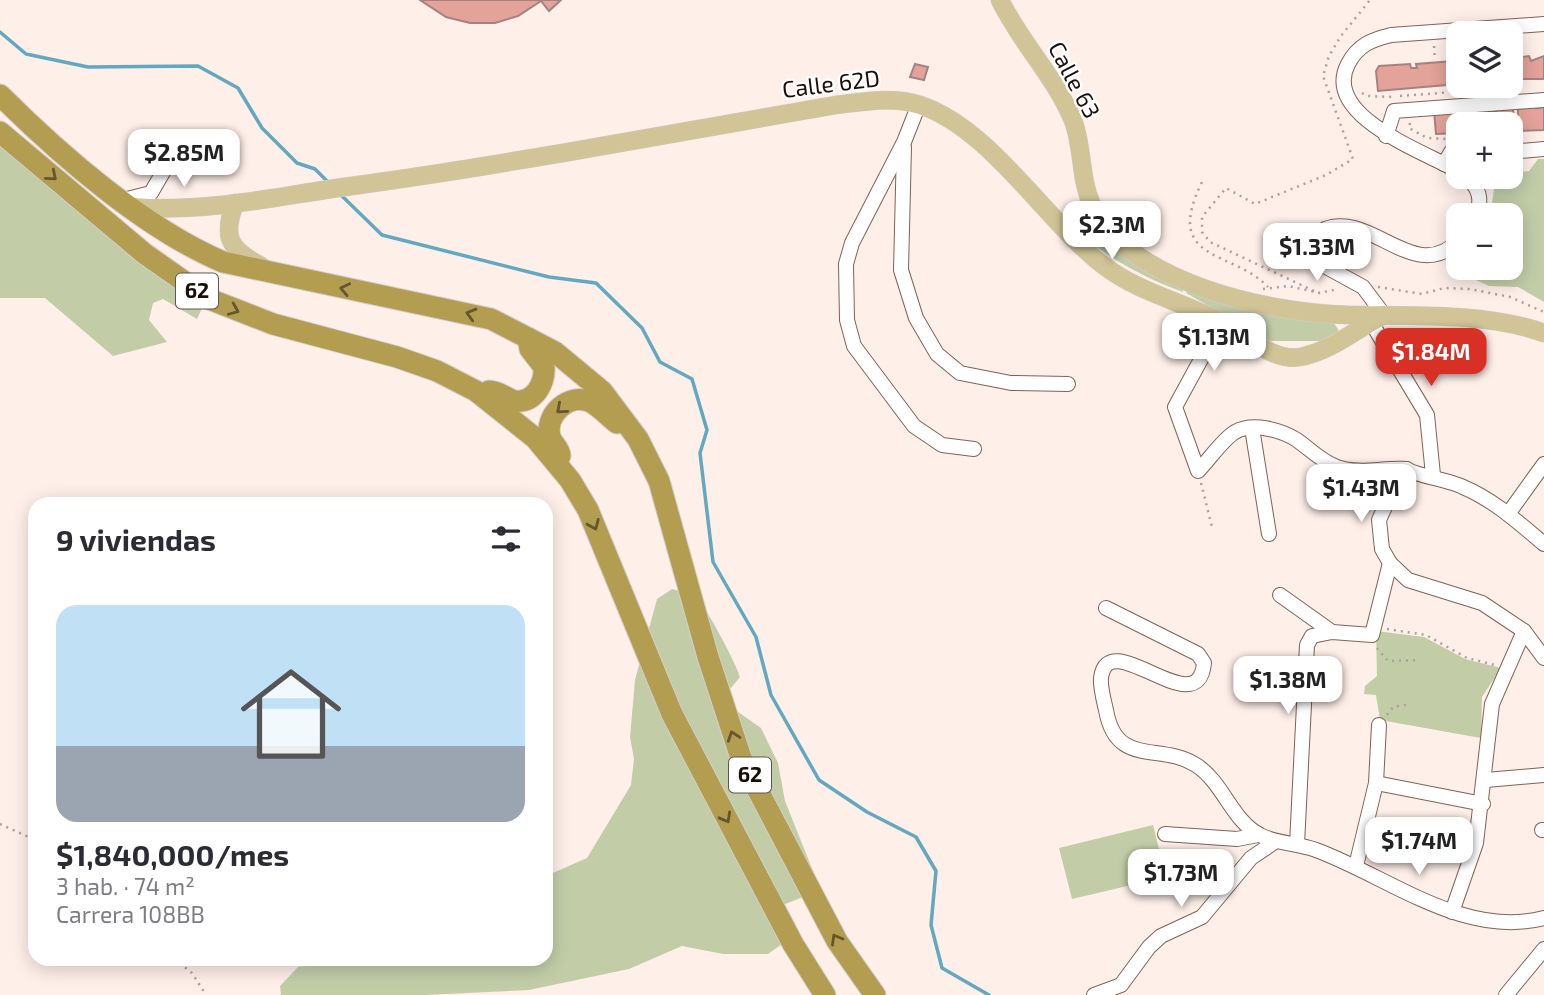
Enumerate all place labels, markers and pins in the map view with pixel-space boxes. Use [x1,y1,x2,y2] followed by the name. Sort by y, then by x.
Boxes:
[127,130,241,189] pin: $2.85M
[1063,202,1161,261] pin: $2.3M
[1260,224,1374,283] pin: $1.33M
[1157,314,1271,373] pin: $1.13M
[1374,328,1488,388] pin: $1.84M
[1304,464,1418,524] pin: $1.43M
[1231,656,1345,716] pin: $1.38M
[1362,818,1476,877] pin: $1.74M
[1124,850,1238,909] pin: $1.73M

